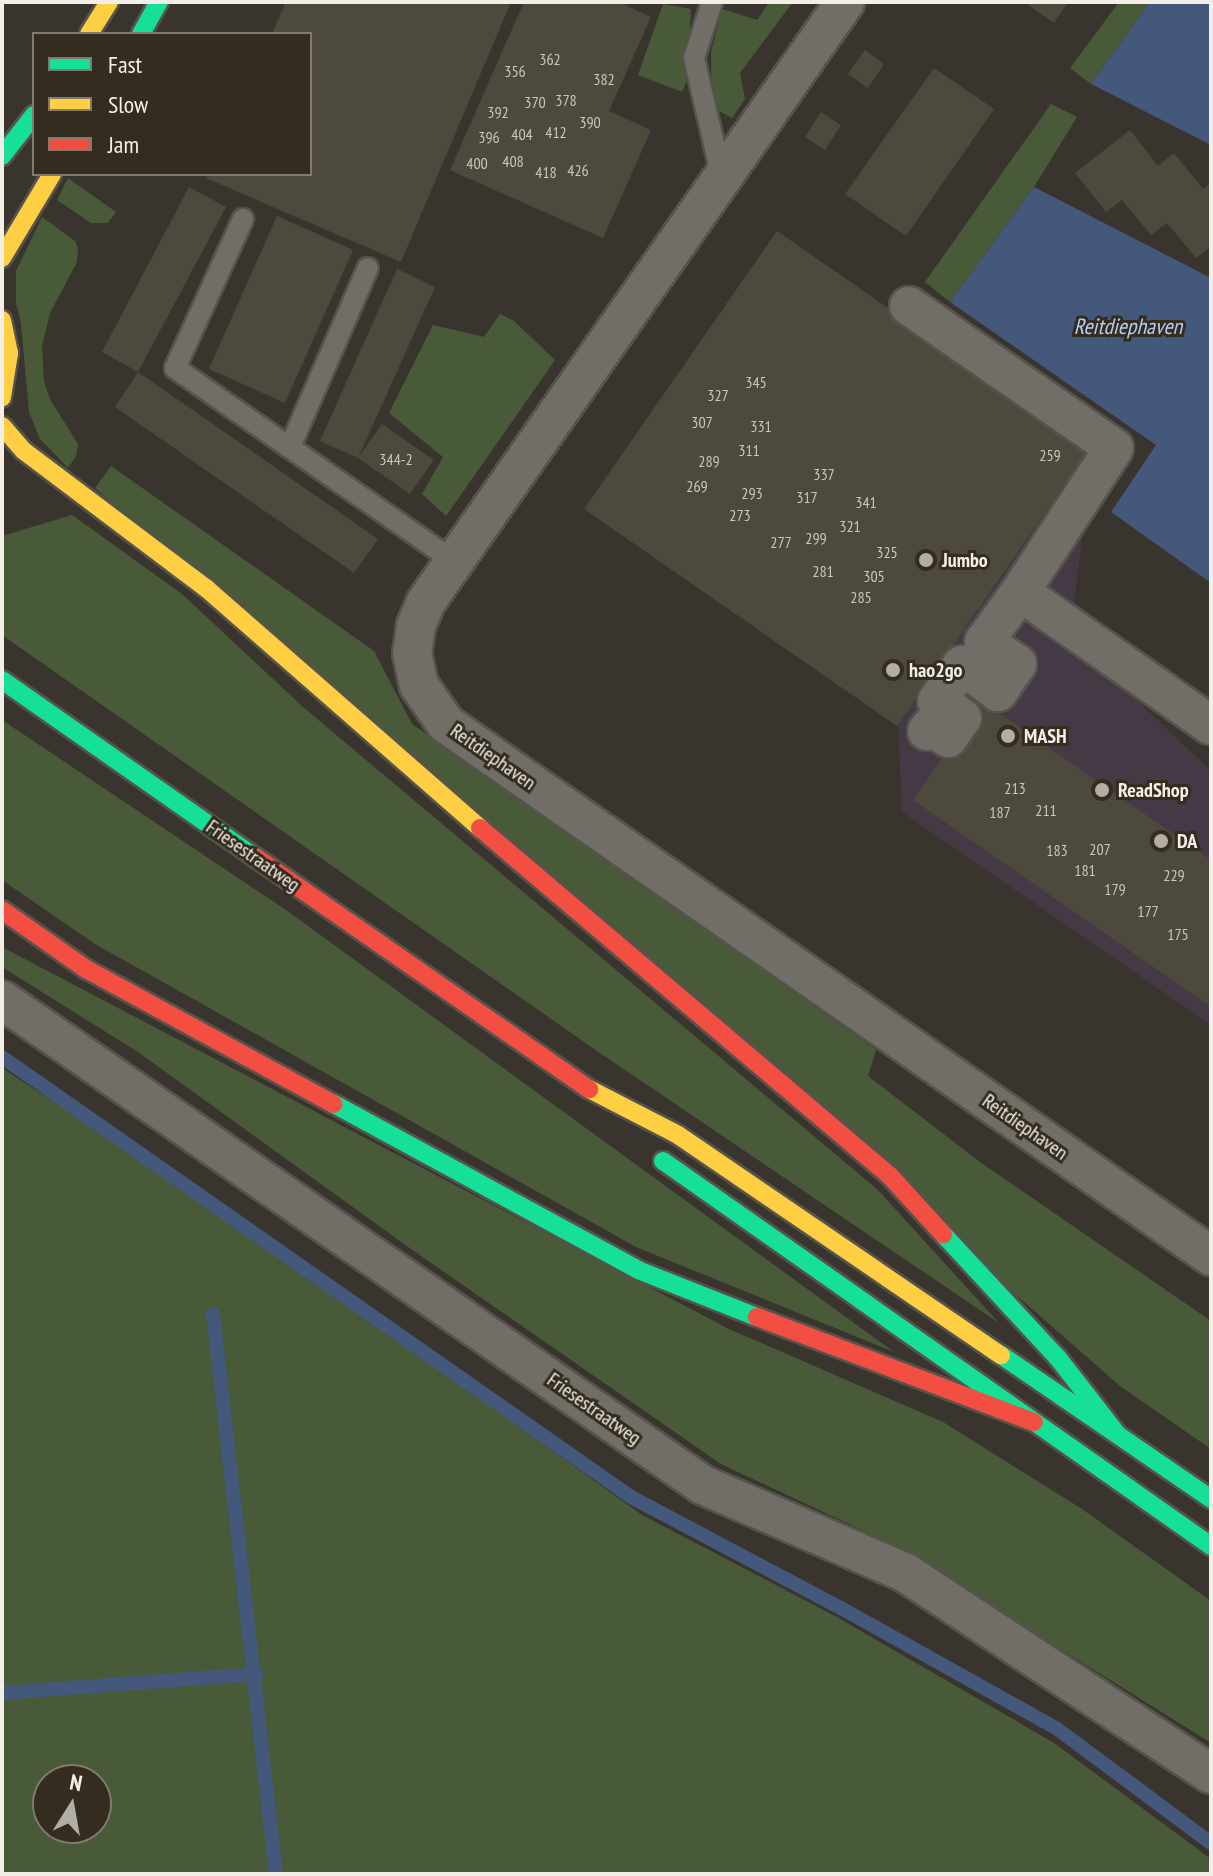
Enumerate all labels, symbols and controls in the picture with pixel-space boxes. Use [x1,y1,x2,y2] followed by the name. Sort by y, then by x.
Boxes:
[32,32,312,176] legend
[108,49,142,80] text: Fast
[539,49,561,69] house number: 362
[504,61,526,81] house number: 356
[593,69,615,89] house number: 382
[108,89,148,120] text: Slow
[555,90,577,110] house number: 378
[524,92,546,112] house number: 370
[487,102,509,122] house number: 392
[579,112,601,132] house number: 390
[545,122,567,142] house number: 412
[511,124,533,144] house number: 404
[478,127,500,147] house number: 396
[108,129,139,160] text: Jam
[502,151,524,171] house number: 408
[466,153,488,173] house number: 400
[567,160,589,180] house number: 426
[535,162,557,182] house number: 418
[1074,314,1182,340] water label: Reitdiephaven
[745,372,767,392] house number: 345
[707,385,729,405] house number: 327
[691,412,713,432] house number: 307
[750,416,772,436] house number: 331
[738,440,760,460] house number: 311
[1039,445,1061,465] house number: 259
[379,449,413,469] house number: 344-2
[698,451,720,471] house number: 289
[813,464,835,484] house number: 337
[686,476,708,496] house number: 269
[741,483,763,503] house number: 293
[796,487,818,507] house number: 317
[855,492,877,512] house number: 341
[729,505,751,525] house number: 273
[839,516,861,536] house number: 321
[805,528,827,548] house number: 299
[770,532,792,552] house number: 277
[876,542,898,562] house number: 325
[942,548,988,572] place label: Jumbo
[917,551,935,569] marker: Jumbo
[812,561,834,581] house number: 281
[863,566,885,586] house number: 305
[850,587,872,607] house number: 285
[909,658,962,682] place label: hao2go
[884,661,902,679] marker: hao2go
[446,719,540,795] street label: Reitdiephaven
[1024,724,1067,748] place label: MASH
[999,727,1017,745] marker: MASH
[1004,778,1026,798] house number: 213
[1118,778,1189,802] place label: ReadShop
[1093,781,1111,799] marker: ReadShop
[1035,800,1057,820] house number: 211
[989,802,1011,822] house number: 187
[201,815,305,897] street label: Friesestraatweg
[1177,829,1197,853] place label: DA
[1152,832,1170,850] marker: DA
[1089,839,1111,859] house number: 207
[1046,840,1068,860] house number: 183
[1074,860,1096,880] house number: 181
[1163,865,1185,885] house number: 229
[1104,879,1126,899] house number: 179
[1137,901,1159,921] house number: 177
[1167,924,1189,944] house number: 175
[978,1089,1072,1165] street label: Reitdiephaven
[542,1368,646,1450] street label: Friesestraatweg
[32,1764,112,1844] north arrow
[68,1768,85,1797] text: N

